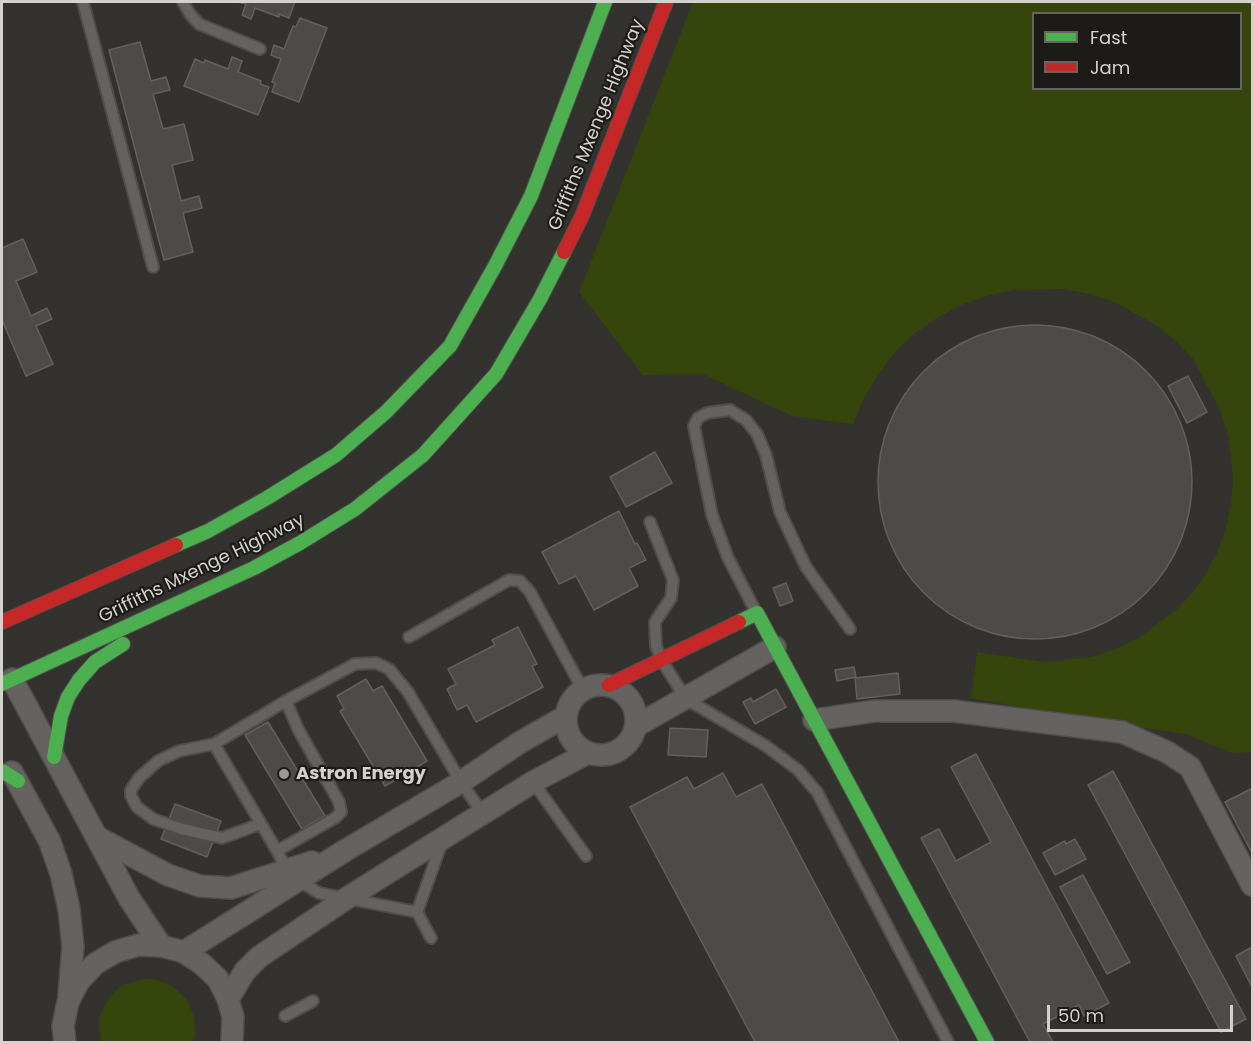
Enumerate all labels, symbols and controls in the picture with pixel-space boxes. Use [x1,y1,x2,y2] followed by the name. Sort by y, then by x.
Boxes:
[1032,12,1242,90] legend
[545,16,649,234] street label: Griffiths Mxenge Highway
[1090,25,1127,50] text: Fast
[1090,55,1130,80] text: Jam
[96,510,308,628] street label: Griffiths Mxenge Highway
[296,763,426,785] place label: Astron Energy
[277,767,291,781] marker: Astron Energy
[1050,993,1236,1031] scale bar
[1058,1003,1104,1028] text: 50 m

